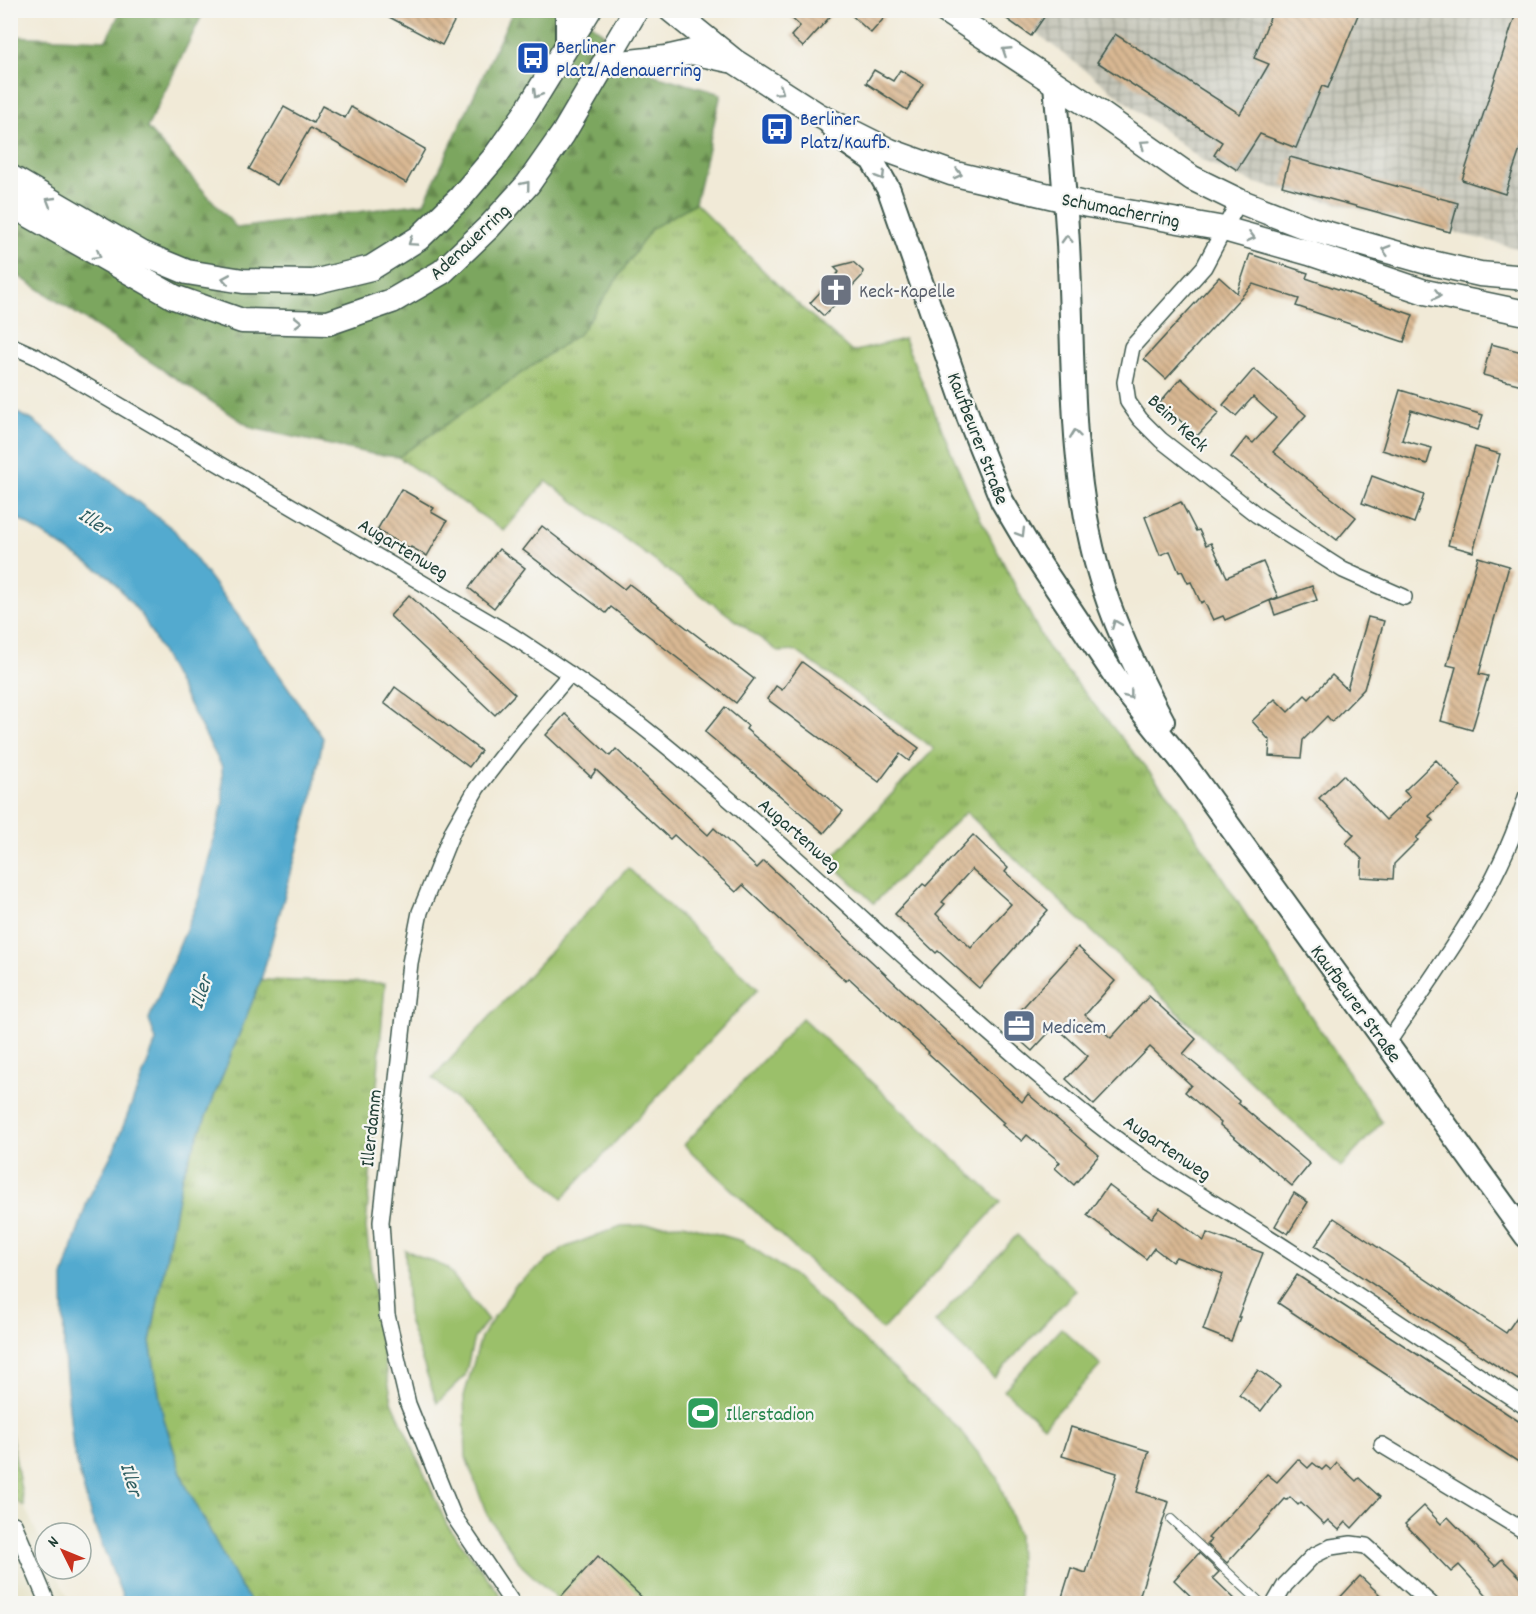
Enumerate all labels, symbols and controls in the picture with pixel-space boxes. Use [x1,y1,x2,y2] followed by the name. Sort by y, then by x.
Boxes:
[556,35,702,86] place label: Berliner Platz/Adenauerring
[515,40,551,76] bus stop icon: Berliner Platz/Adenauerring
[1002,48,1013,59] one-way arrow
[773,84,784,95] one-way arrow
[533,88,545,98] one-way arrow
[800,107,890,158] place label: Berliner Platz/Kaufb.
[759,111,795,147] bus stop icon: Berliner Platz/Kaufb.
[1140,140,1151,151] one-way arrow
[953,167,963,180] one-way arrow
[874,170,885,180] one-way arrow
[519,181,530,192] one-way arrow
[1059,187,1182,237] street label: Schumacherring
[46,196,56,208] one-way arrow
[424,198,518,288] street label: Adenauerring
[1246,229,1256,242] one-way arrow
[408,235,419,246] one-way arrow
[1061,235,1074,244] one-way arrow
[1381,245,1391,258] one-way arrow
[91,247,101,259] one-way arrow
[818,272,854,308] church icon: Keck-Kapelle
[222,273,231,285] one-way arrow
[859,279,955,307] place label: Keck-Kapelle
[1432,287,1442,300] one-way arrow
[294,316,303,328] one-way arrow
[938,369,1014,510] street label: Kaufbeurer Straße
[1140,389,1214,460] street label: Beim Keck
[1070,429,1082,439] one-way arrow
[71,502,117,546] water label: Iller
[352,513,453,589] street label: Augartenweg
[1013,527,1025,537] one-way arrow
[1111,619,1123,630] one-way arrow
[1121,688,1132,699] one-way arrow
[751,793,845,880] street label: Augartenweg
[1302,940,1407,1070] street label: Kaufbeurer Straße
[183,970,223,1014] water label: Iller
[1001,1008,1037,1044] office icon: Medicem
[1042,1015,1106,1043] place label: Medicem
[355,1088,391,1169] street label: Illerdamm
[1117,1110,1216,1189] street label: Augartenweg
[685,1395,721,1431] sports icon: Illerstadion
[726,1402,814,1430] place label: Illerstadion
[110,1459,149,1502] water label: Iller
[33,1521,93,1581] north arrow
[43,1532,65,1553] text: N

